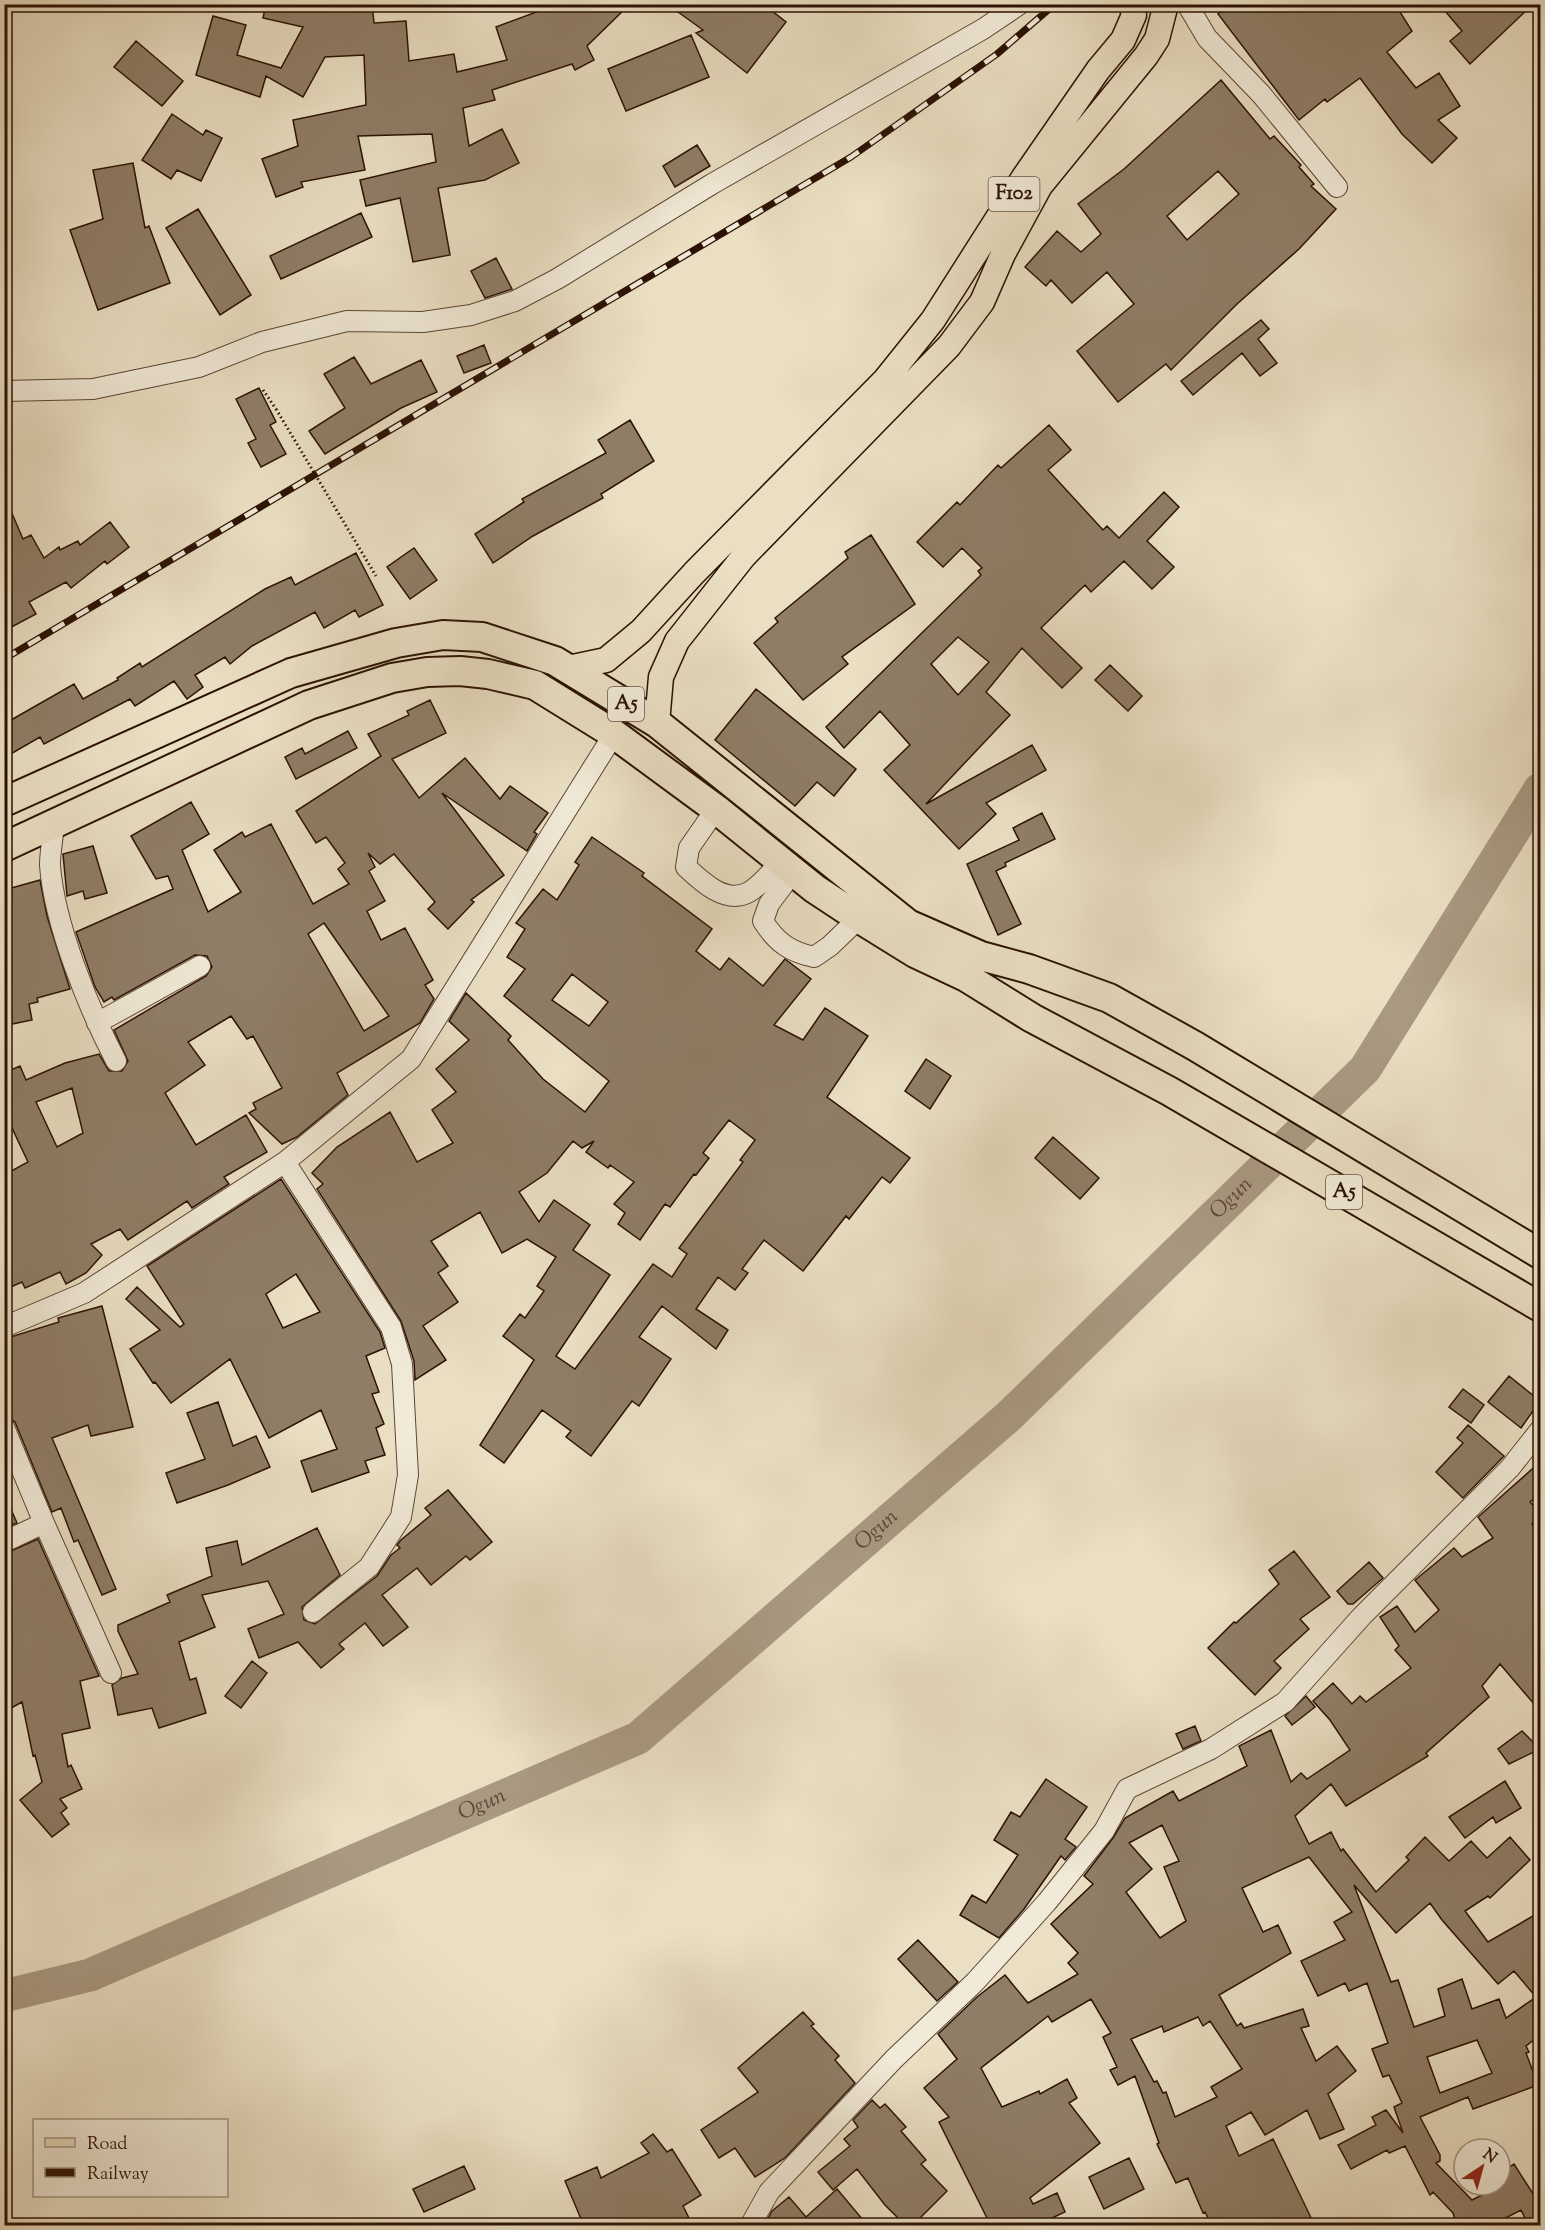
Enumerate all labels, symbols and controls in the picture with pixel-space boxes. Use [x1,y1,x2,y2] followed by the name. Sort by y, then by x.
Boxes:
[988,177,1040,211] road number: F102
[608,687,644,721] road number: A5
[1203,1170,1261,1228] water label: Ogun
[1326,1175,1362,1209] road number: A5
[848,1502,907,1559] water label: Ogun
[453,1781,512,1830] water label: Ogun
[33,2119,228,2197] legend
[87,2132,127,2158] text: Road
[1452,2137,1512,2197] north arrow
[1477,2144,1501,2170] text: N
[87,2162,149,2188] text: Railway

